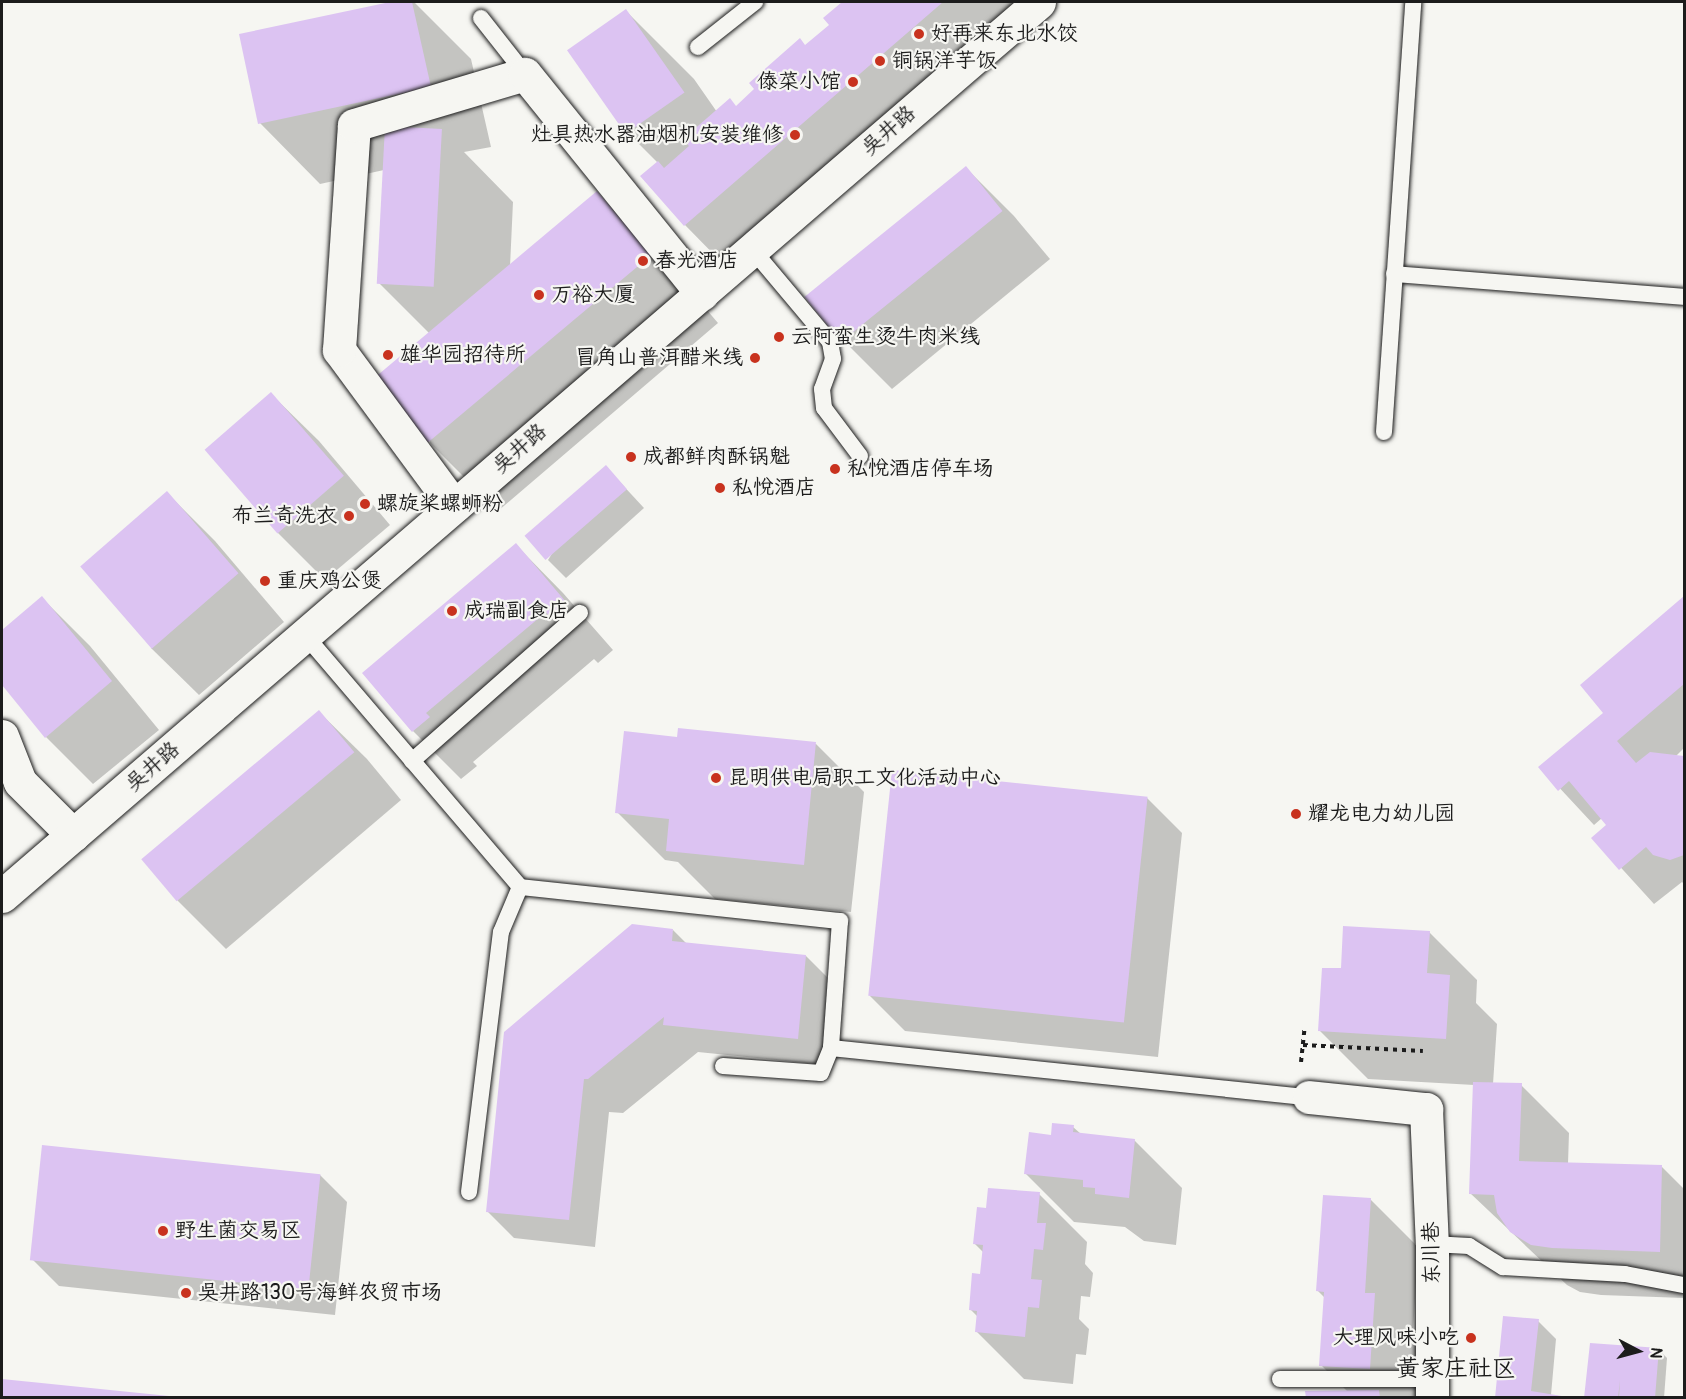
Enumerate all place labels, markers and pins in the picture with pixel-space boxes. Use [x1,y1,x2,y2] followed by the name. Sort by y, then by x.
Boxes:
[931,21,1078,47] place label: 好再来东北水饺
[912,27,926,41] marker: 好再来东北水饺
[892,48,997,74] place label: 铜锅洋芋饭
[873,54,887,68] marker: 铜锅洋芋饭
[757,69,841,95] place label: 傣菜小馆
[846,75,860,89] marker: 傣菜小馆
[531,122,783,148] place label: 灶具热水器油烟机安装维修
[788,128,802,142] marker: 灶具热水器油烟机安装维修
[655,248,739,274] place label: 春光酒店
[636,254,650,268] marker: 春光酒店
[551,282,635,308] place label: 万裕大厦
[532,288,546,302] marker: 万裕大厦
[791,324,980,350] place label: 云阿蛮生烫牛肉米线
[772,330,786,344] marker: 云阿蛮生烫牛肉米线
[400,342,526,368] place label: 雄华园招待所
[575,345,743,371] place label: 冒角山普洱醋米线
[381,348,395,362] marker: 雄华园招待所
[748,351,762,365] marker: 冒角山普洱醋米线
[643,444,790,470] place label: 成都鲜肉酥锅魁
[624,450,638,464] marker: 成都鲜肉酥锅魁
[847,456,994,482] place label: 私悦酒店停车场
[828,462,842,476] marker: 私悦酒店停车场
[732,475,816,501] place label: 私悦酒店
[713,481,727,495] marker: 私悦酒店
[377,491,503,517] place label: 螺旋桨螺蛳粉
[358,497,372,511] marker: 螺旋桨螺蛳粉
[232,503,337,529] place label: 布兰奇洗衣
[342,509,356,523] marker: 布兰奇洗衣
[277,568,382,594] place label: 重庆鸡公煲
[258,574,272,588] marker: 重庆鸡公煲
[464,598,569,624] place label: 成瑞副食店
[445,604,459,618] marker: 成瑞副食店
[728,765,1001,791] place label: 昆明供电局职工文化活动中心
[709,771,723,785] marker: 昆明供电局职工文化活动中心
[1308,801,1455,827] place label: 耀龙电力幼儿园
[1289,807,1303,821] marker: 耀龙电力幼儿园
[175,1218,301,1244] place label: 野生菌交易区
[156,1224,170,1238] marker: 野生菌交易区
[198,1280,442,1306] place label: 吴井路130号海鲜农贸市场
[179,1286,193,1300] marker: 吴井路130号海鲜农贸市场
[1333,1325,1459,1351] place label: 大理风味小吃
[1464,1331,1478,1345] marker: 大理风味小吃

